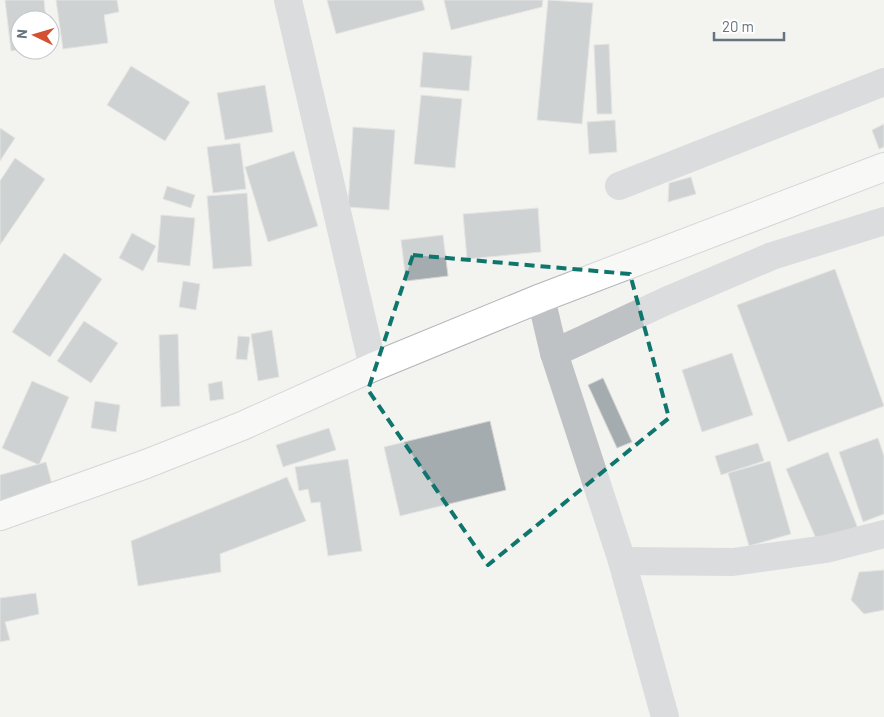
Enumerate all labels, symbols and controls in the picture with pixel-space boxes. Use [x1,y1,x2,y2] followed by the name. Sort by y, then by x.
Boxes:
[10,10,60,60] north arrow
[714,10,784,42] scale bar
[722,17,754,35] text: 20 m
[13,28,30,39] text: N

